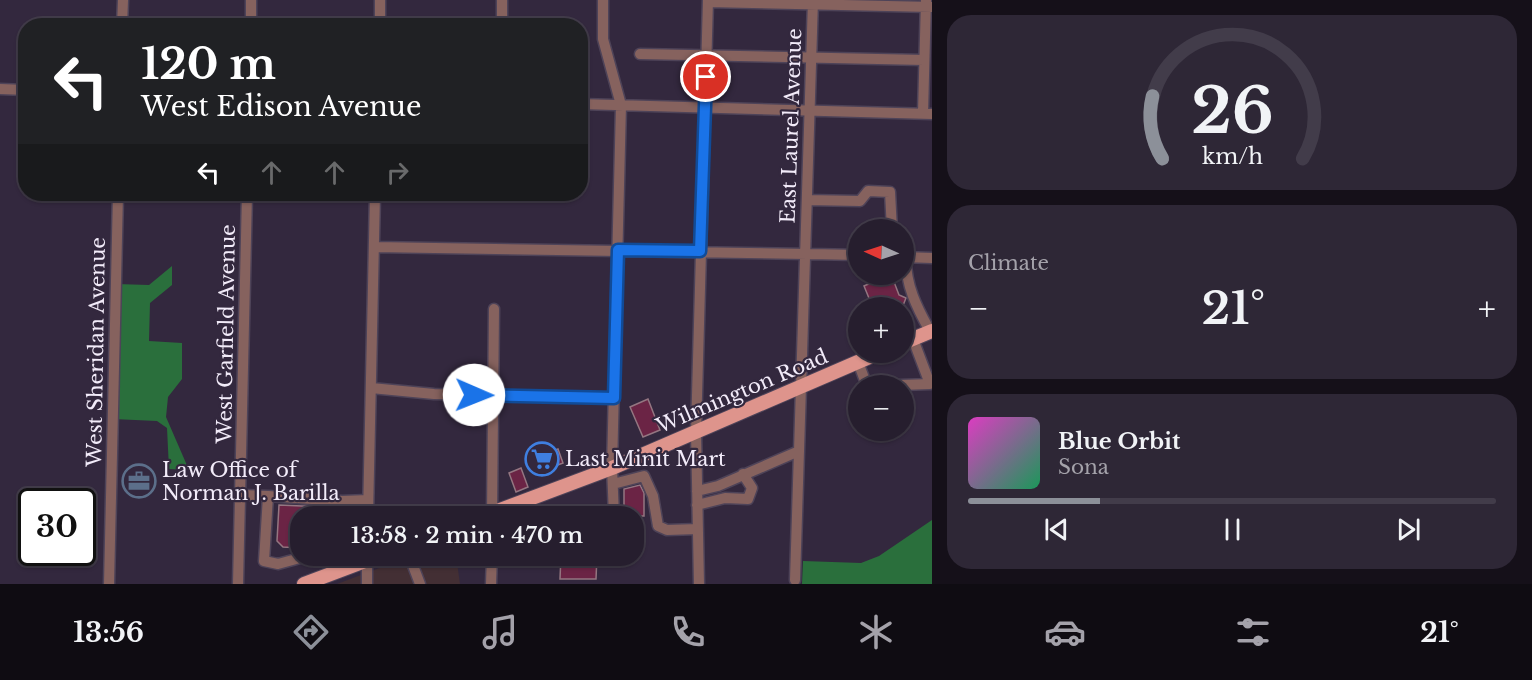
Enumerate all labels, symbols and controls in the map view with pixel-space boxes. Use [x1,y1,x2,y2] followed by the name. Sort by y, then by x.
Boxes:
[776,28,806,224] street label: East Laurel Avenue
[141,38,276,90] text: 120 m
[42,42,120,120] icon: left
[680,51,731,102] pin
[689,60,722,93] icon: arrive
[1191,73,1273,151] text: 26
[141,90,421,123] text: West Edison Avenue
[1202,144,1263,171] text: km/h
[192,156,225,189] icon: left
[255,156,288,189] icon: ahead
[318,156,351,189] icon: ahead
[381,156,414,189] icon: right
[848,219,914,285] north arrow
[848,219,914,441] map controls
[212,224,240,445] street label: West Garfield Avenue
[82,237,110,468] street label: West Sheridan Avenue
[968,251,1049,275] text: Climate
[1202,280,1265,336] text: 21°
[968,288,989,329] text: −
[1478,288,1496,329] text: +
[848,297,914,363] button: +
[652,344,831,438] street label: Wilmington Road
[442,363,506,427] position arrow
[848,375,914,441] button: −
[1058,428,1180,455] text: Blue Orbit
[524,441,560,477] supermarket icon: Last Minit Mart
[565,447,726,471] place label: Last Minit Mart
[1058,455,1109,479] text: Sona
[162,458,340,505] place label: Law Office of Norman J. Barilla
[121,463,157,499] office icon: Law Office of Norman J. Barilla
[18,488,96,566] speed limit sign: 30
[1040,513,1073,546] icon: previous
[1216,513,1249,546] icon: pause
[1392,513,1425,546] icon: next
[351,522,583,549] text: 13:58 · 2 min · 470 m
[290,611,332,653] icon: directions
[479,611,521,653] icon: music
[667,611,709,653] icon: phone
[855,611,897,653] icon: climate
[1044,611,1086,653] icon: car
[1232,611,1274,653] icon: filters
[73,616,144,649] text: 13:56
[1420,616,1459,649] text: 21°

